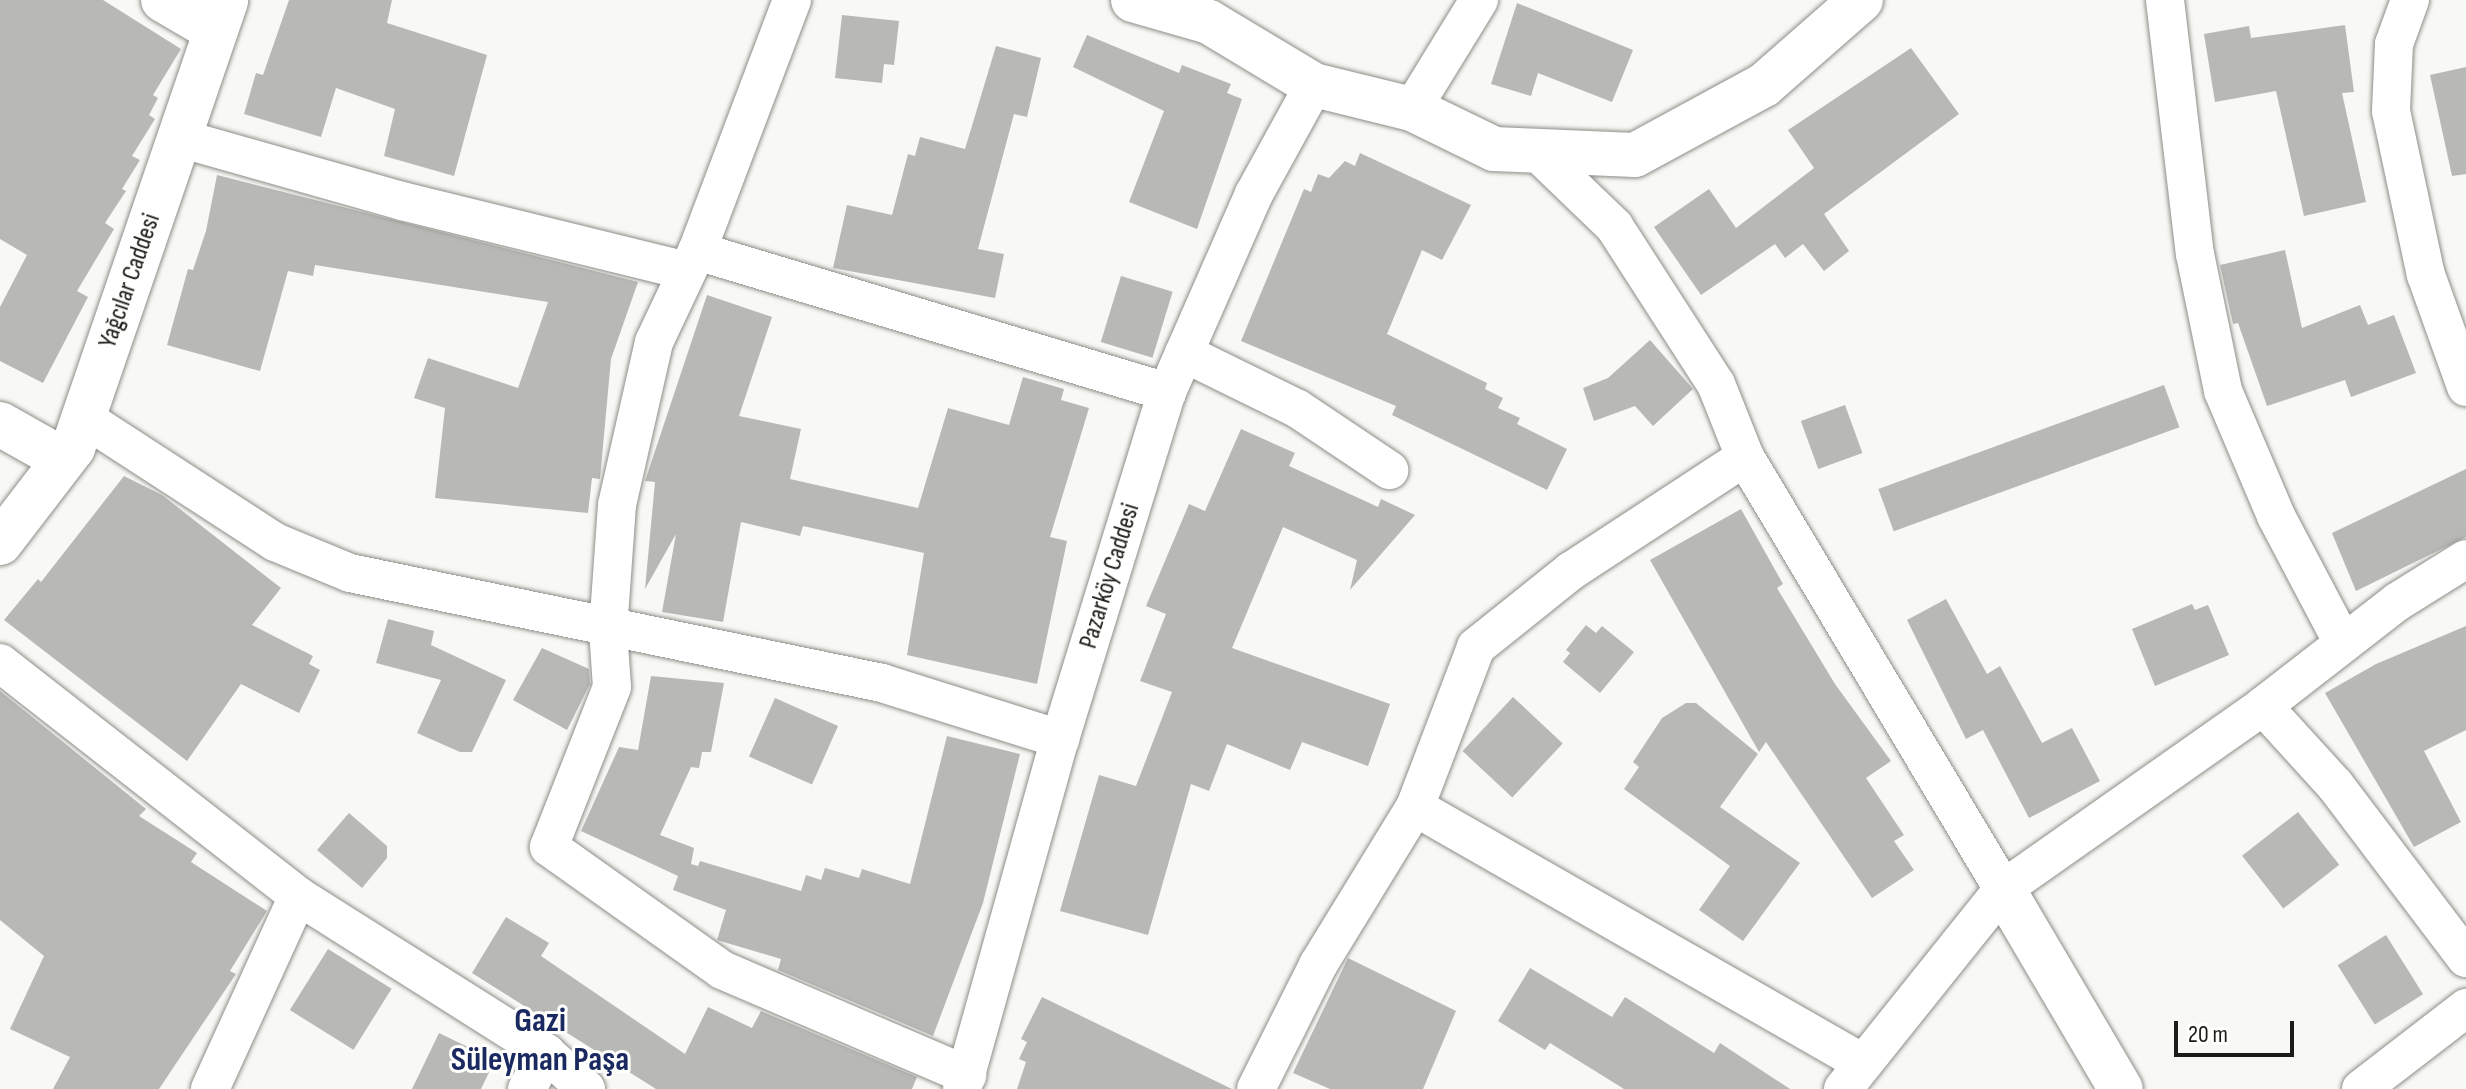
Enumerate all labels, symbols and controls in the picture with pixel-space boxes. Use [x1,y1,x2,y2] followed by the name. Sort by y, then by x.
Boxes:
[92,210,168,352] street label: Yağcılar Caddesi
[1073,500,1147,652] street label: Pazarköy Caddesi
[451,1000,629,1080] district label: Gazi Süleyman Paşa
[2178,1005,2298,1055] scale bar
[2188,1020,2228,1049] text: 20 m

